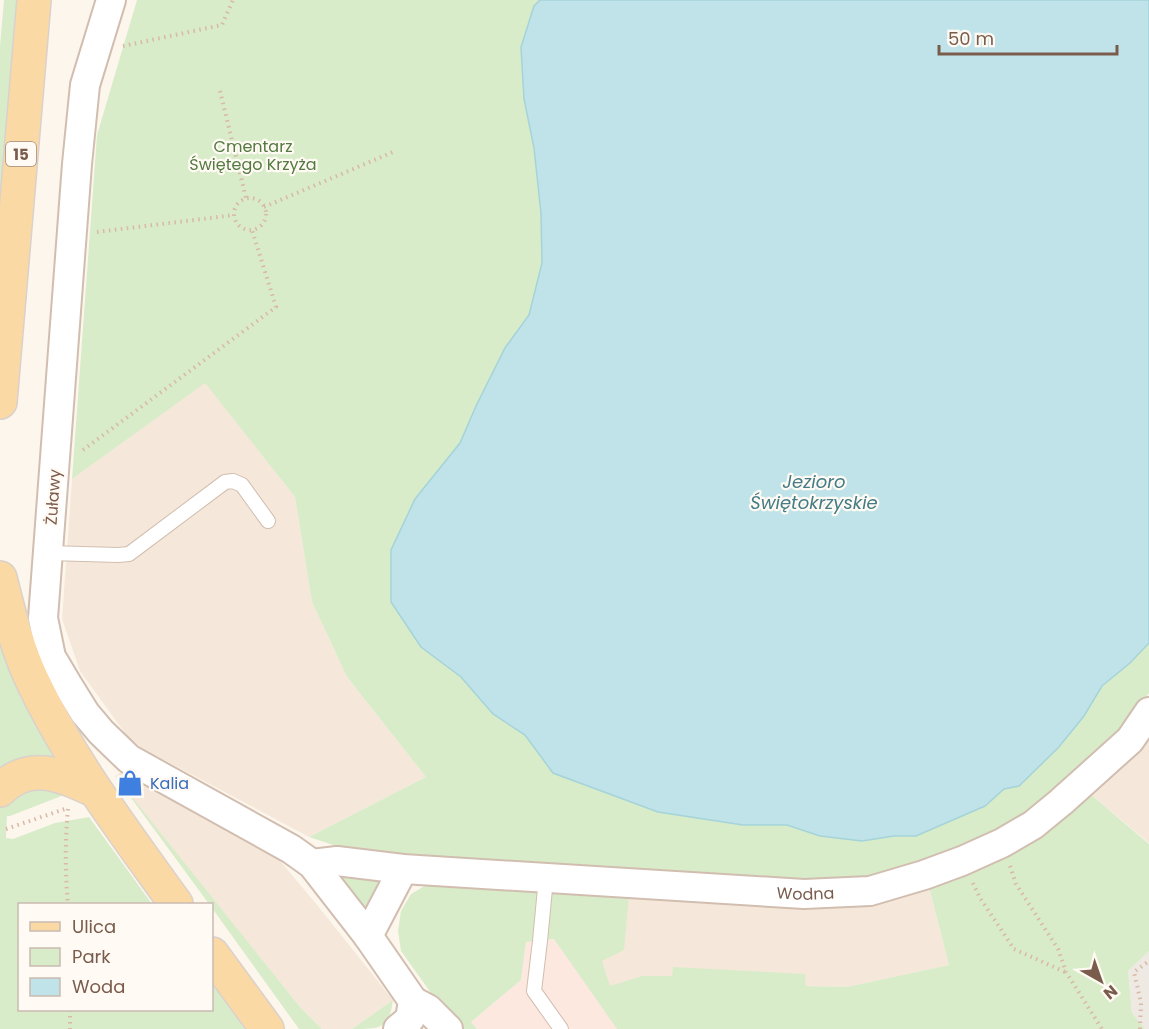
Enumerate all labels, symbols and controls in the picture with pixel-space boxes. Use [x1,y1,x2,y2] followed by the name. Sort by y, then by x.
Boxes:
[939,18,1118,56] scale bar
[948,26,994,51] text: 50 m
[189,135,317,176] park label: Cmentarz Świętego Krzyża
[6,142,36,166] road number: 15
[40,468,66,526] street label: Żuławy
[750,469,878,515] water label: Jezioro Świętokrzyskie
[115,768,145,798] shop icon: Kalia
[150,772,189,795] place label: Kalia
[776,881,835,906] street label: Wodna
[18,903,213,1011] legend
[72,914,116,939] text: Ulica
[72,944,111,969] text: Park
[1071,951,1131,1011] north arrow
[72,974,125,999] text: Woda
[1098,979,1122,1005] text: N

